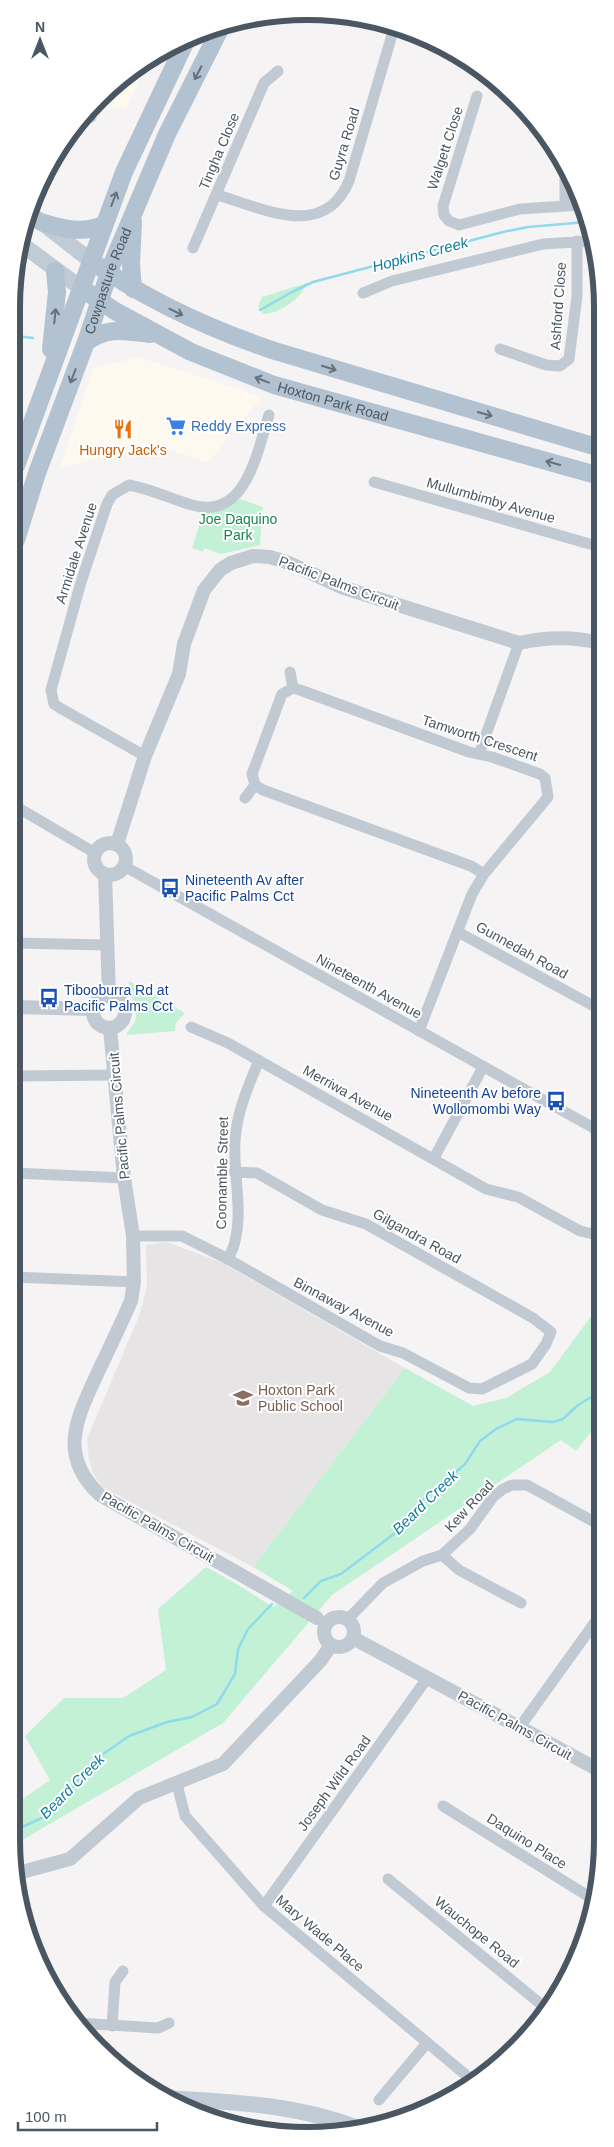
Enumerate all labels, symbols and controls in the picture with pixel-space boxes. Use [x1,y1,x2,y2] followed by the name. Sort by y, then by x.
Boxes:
[15,15,65,65] north arrow
[35,19,45,35] text: N
[193,65,203,80] one-way arrow
[424,104,466,192] street label: Walgett Close
[325,106,363,182] street label: Guyra Road
[196,110,242,192] street label: Tingha Close
[110,192,119,207] one-way arrow
[81,225,134,336] street label: Cowpasture Road
[370,233,471,275] water label: Hopkins Creek
[547,261,569,350] street label: Ashford Close
[169,307,184,317] one-way arrow
[50,308,60,324] one-way arrow
[320,363,336,373] one-way arrow
[68,367,77,383] one-way arrow
[255,375,270,384] one-way arrow
[276,378,390,425] street label: Hoxton Park Road
[476,409,492,419] one-way arrow
[165,415,187,437] supermarket icon: Reddy Express
[112,418,134,440] restaurant icon: Hungry Jack's
[191,418,286,434] place label: Reddy Express
[79,442,167,458] place label: Hungry Jack's
[545,458,561,468] one-way arrow
[425,474,557,526] street label: Mullumbimby Avenue
[52,500,100,606] street label: Armidale Avenue
[199,511,278,543] park label: Joe Daquino Park
[277,553,402,613] street label: Pacific Palms Circuit
[420,712,540,764] street label: Tamworth Crescent
[185,872,304,904] place label: Nineteenth Av after Pacific Palms Cct
[159,877,181,899] bus stop icon: Nineteenth Av after Pacific Palms Cct
[473,918,571,982] street label: Gunnedah Road
[313,950,425,1022] street label: Nineteenth Avenue
[64,982,173,1014] place label: Tibooburra Rd at Pacific Palms Cct
[38,987,60,1009] bus stop icon: Tibooburra Rd at Pacific Palms Cct
[105,1052,133,1180] street label: Pacific Palms Circuit
[300,1062,396,1124] street label: Merriwa Avenue
[410,1085,541,1117] place label: Nineteenth Av before Wollomombi Way
[545,1090,567,1112] bus stop icon: Nineteenth Av before Wollomombi Way
[213,1116,231,1230] street label: Coonamble Street
[370,1205,464,1267] street label: Gilgandra Road
[291,1274,397,1340] street label: Binnaway Avenue
[258,1382,343,1414] place label: Hoxton Park Public School
[232,1387,254,1409] school or university icon: Hoxton Park Public School
[389,1466,462,1537] water label: Beard Creek
[441,1477,497,1535] street label: Kew Road
[99,1488,217,1566] street label: Pacific Palms Circuit
[455,1687,575,1763] street label: Pacific Palms Circuit
[294,1732,374,1834] street label: Joseph Wild Road
[36,1749,109,1822] water label: Beard Creek
[484,1810,570,1872] street label: Daquino Place
[273,1892,367,1975] street label: Mary Wade Place
[432,1893,522,1971] street label: Wauchope Road
[18,2100,156,2132] scale bar
[25,2108,67,2125] text: 100 m

